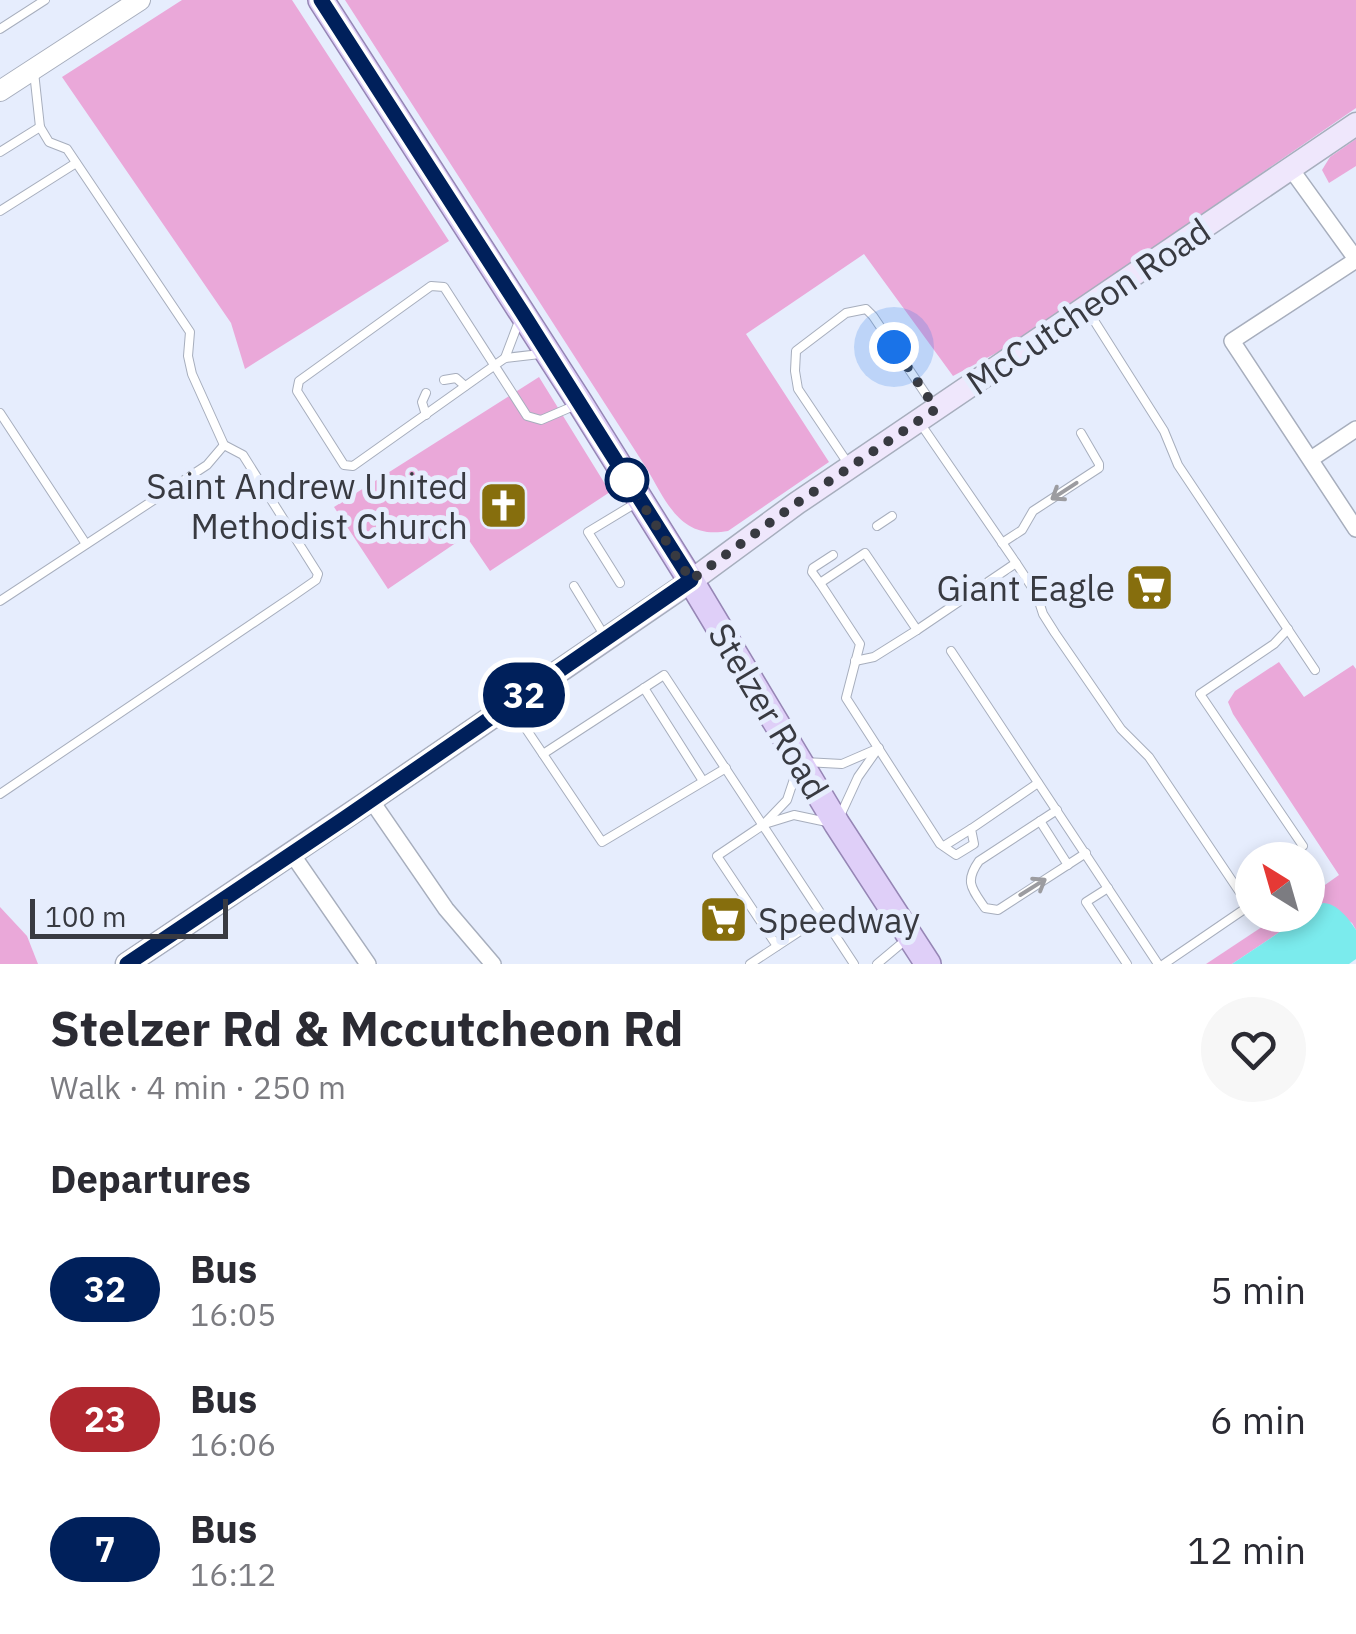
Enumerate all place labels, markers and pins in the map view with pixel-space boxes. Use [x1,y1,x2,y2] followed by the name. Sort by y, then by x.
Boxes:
[606,459,648,501] unlabelled marker
[146,463,468,549] place label: Saint Andrew United Methodist Church
[477,480,529,532] church icon: Saint Andrew United Methodist Church
[1124,562,1176,614] supermarket icon: Giant Eagle
[936,565,1115,611] place label: Giant Eagle
[697,894,749,946] supermarket icon: Speedway
[758,897,920,943] place label: Speedway

